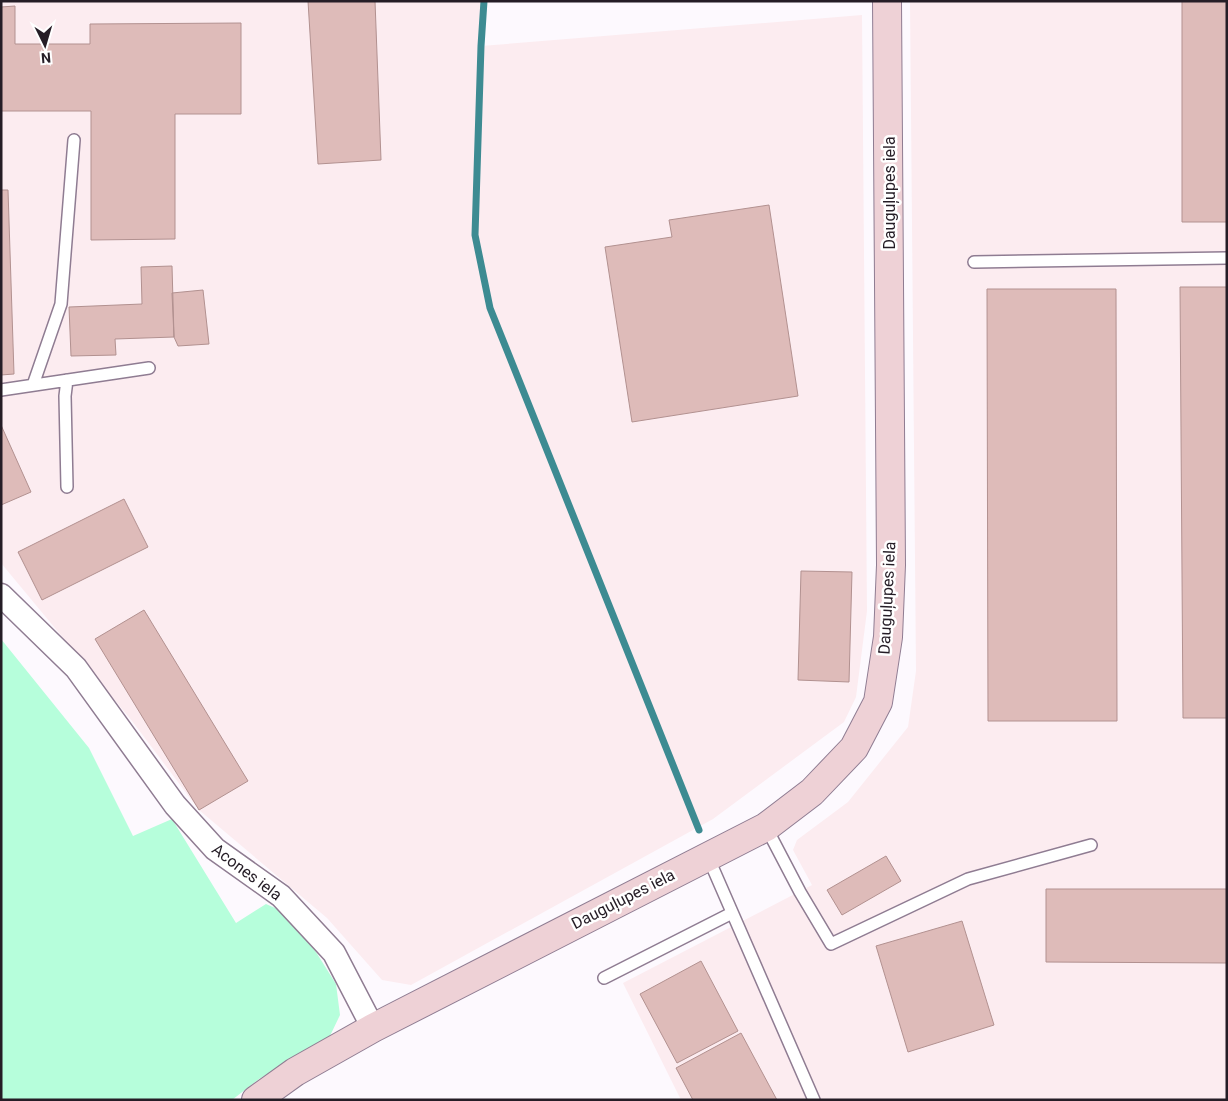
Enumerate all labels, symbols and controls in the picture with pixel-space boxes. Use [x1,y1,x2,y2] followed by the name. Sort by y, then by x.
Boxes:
[20,20,70,70] north arrow
[41,50,52,66] text: N
[880,136,900,250] street label: Dauguļupes iela
[875,541,900,655] street label: Dauguļupes iela
[208,840,286,904] street label: Acones iela
[568,865,678,934] street label: Dauguļupes iela

